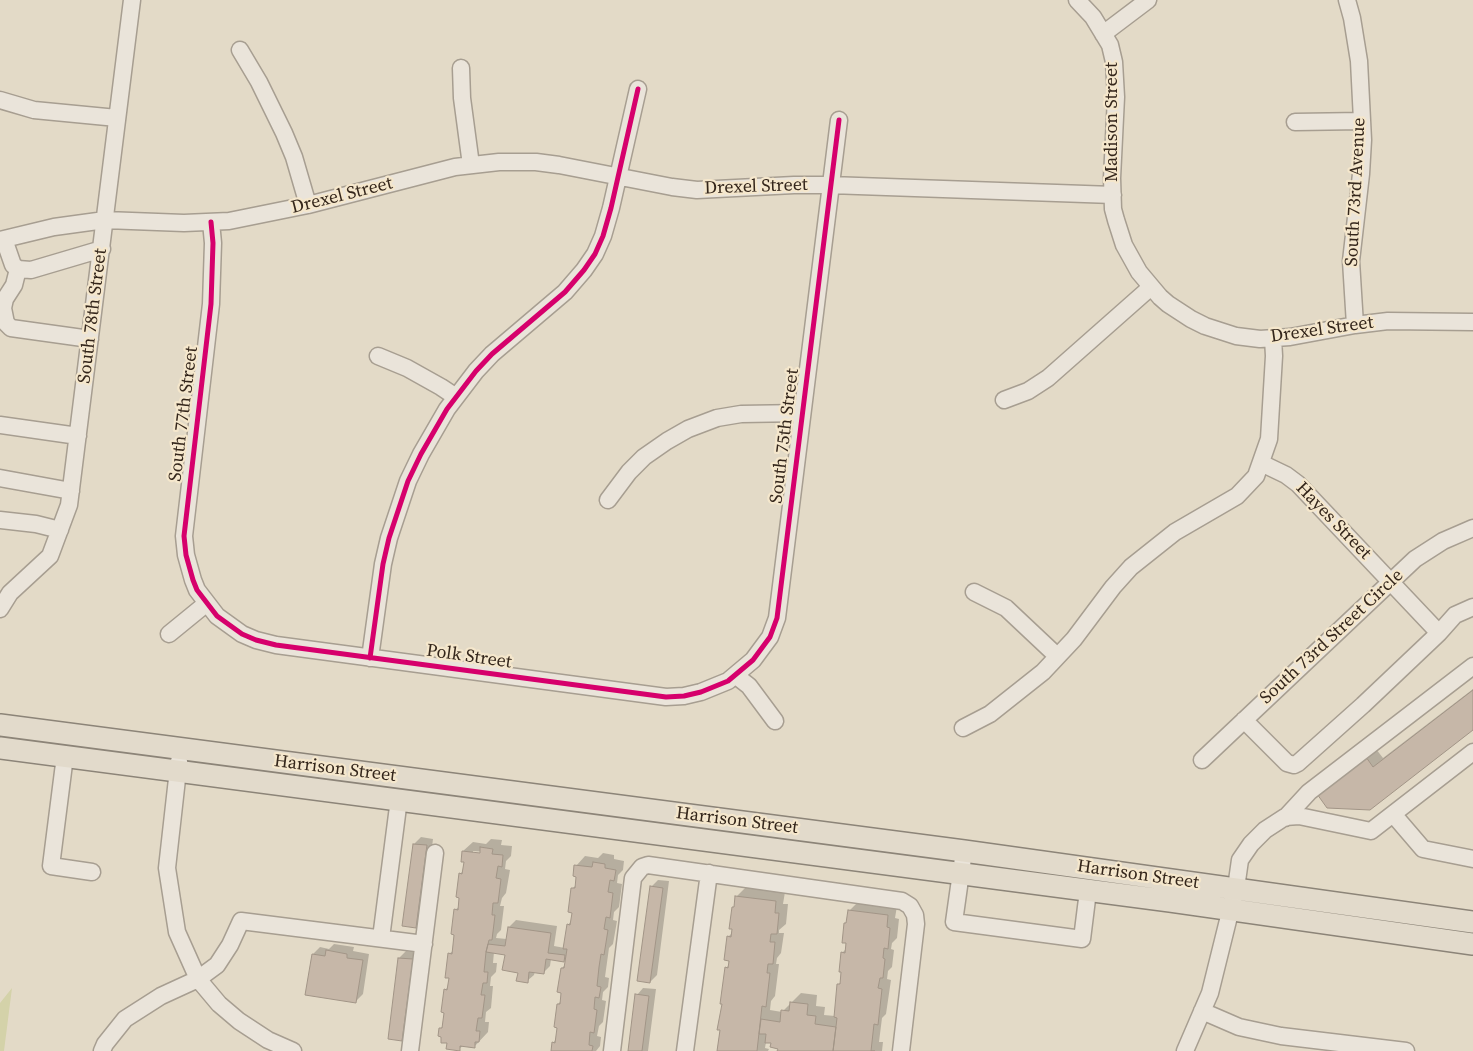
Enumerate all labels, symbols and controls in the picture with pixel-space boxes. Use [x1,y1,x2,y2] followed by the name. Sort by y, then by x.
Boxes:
[1101,62,1123,182] street label: Madison Street
[1341,117,1371,267] street label: South 73rd Avenue
[289,173,395,219] street label: Drexel Street
[704,174,808,200] street label: Drexel Street
[74,247,112,385] street label: South 78th Street
[1269,312,1375,348] street label: Drexel Street
[165,345,203,483] street label: South 77th Street
[766,367,804,505] street label: South 75th Street
[1291,478,1375,564] street label: Hayes Street
[1256,565,1408,709] street label: South 73rd Street Circle
[425,640,513,674] street label: Polk Street
[273,751,397,787] street label: Harrison Street
[675,803,799,839] street label: Harrison Street
[1076,856,1200,894] street label: Harrison Street

